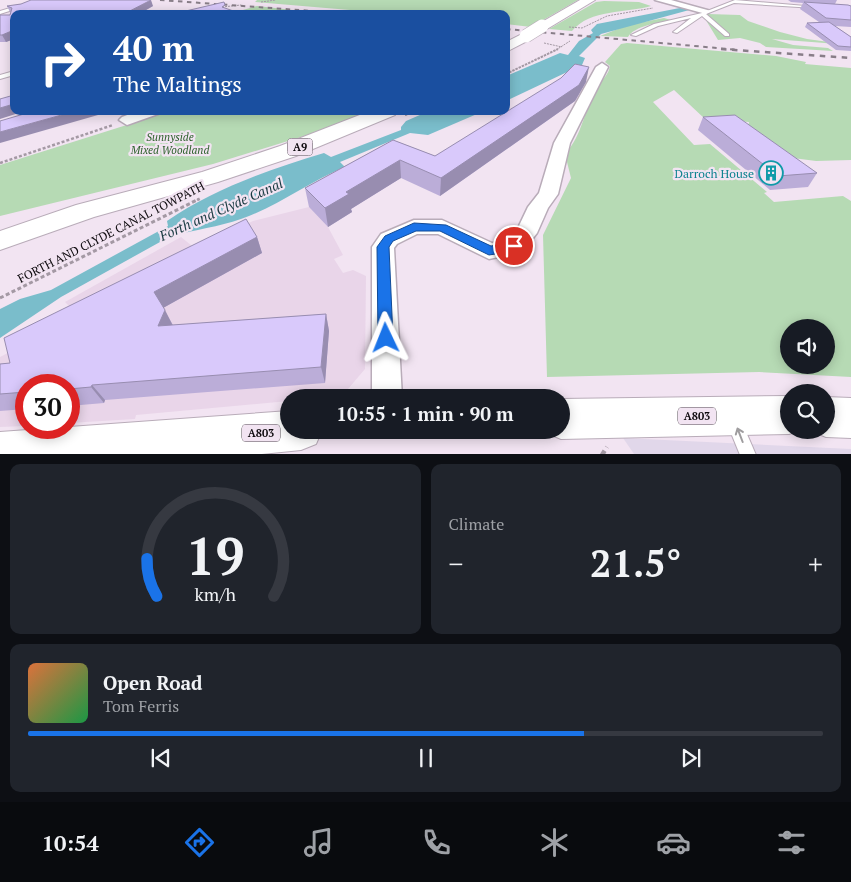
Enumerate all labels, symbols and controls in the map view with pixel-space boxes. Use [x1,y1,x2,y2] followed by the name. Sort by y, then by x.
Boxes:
[113,25,194,71] text: 40 m
[30,30,95,95] icon: right
[113,69,242,98] text: The Maltings
[130,130,209,157] park label: Sunnyside Mixed Woodland
[288,138,312,156] road number: A9
[758,160,784,186] building icon: Darroch House
[675,166,754,181] place label: Darroch House
[155,173,286,245] water label: Forth and Clyde Canal
[15,178,207,286] street label: FORTH AND CLYDE CANAL TOWPATH
[493,225,535,267] pin
[500,232,528,260] icon: arrive
[359,311,411,363] position arrow
[780,319,835,439] map controls
[780,319,835,374] button: sound
[15,374,80,439] speed limit sign: 30
[780,384,835,439] button: search
[336,401,514,426] text: 10:55 · 1 min · 90 m
[678,408,716,424] road number: A803
[242,424,280,442] road number: A803
[735,428,744,443] one-way arrow
[449,513,504,535] text: Climate
[186,521,245,590] text: 19
[590,538,681,588] text: 21.5°
[449,545,463,582] text: −
[808,545,823,582] text: +
[195,582,236,606] text: km/h
[103,670,203,695] text: Open Road
[103,695,179,717] text: Tom Ferris
[147,744,175,772] icon: previous
[412,744,440,772] icon: pause
[677,744,705,772] icon: next
[182,825,217,860] icon: directions
[301,825,336,860] icon: music
[419,825,454,860] icon: phone
[537,825,572,860] icon: climate
[656,825,691,860] icon: car
[774,825,809,860] icon: filters
[42,828,99,857] text: 10:54

